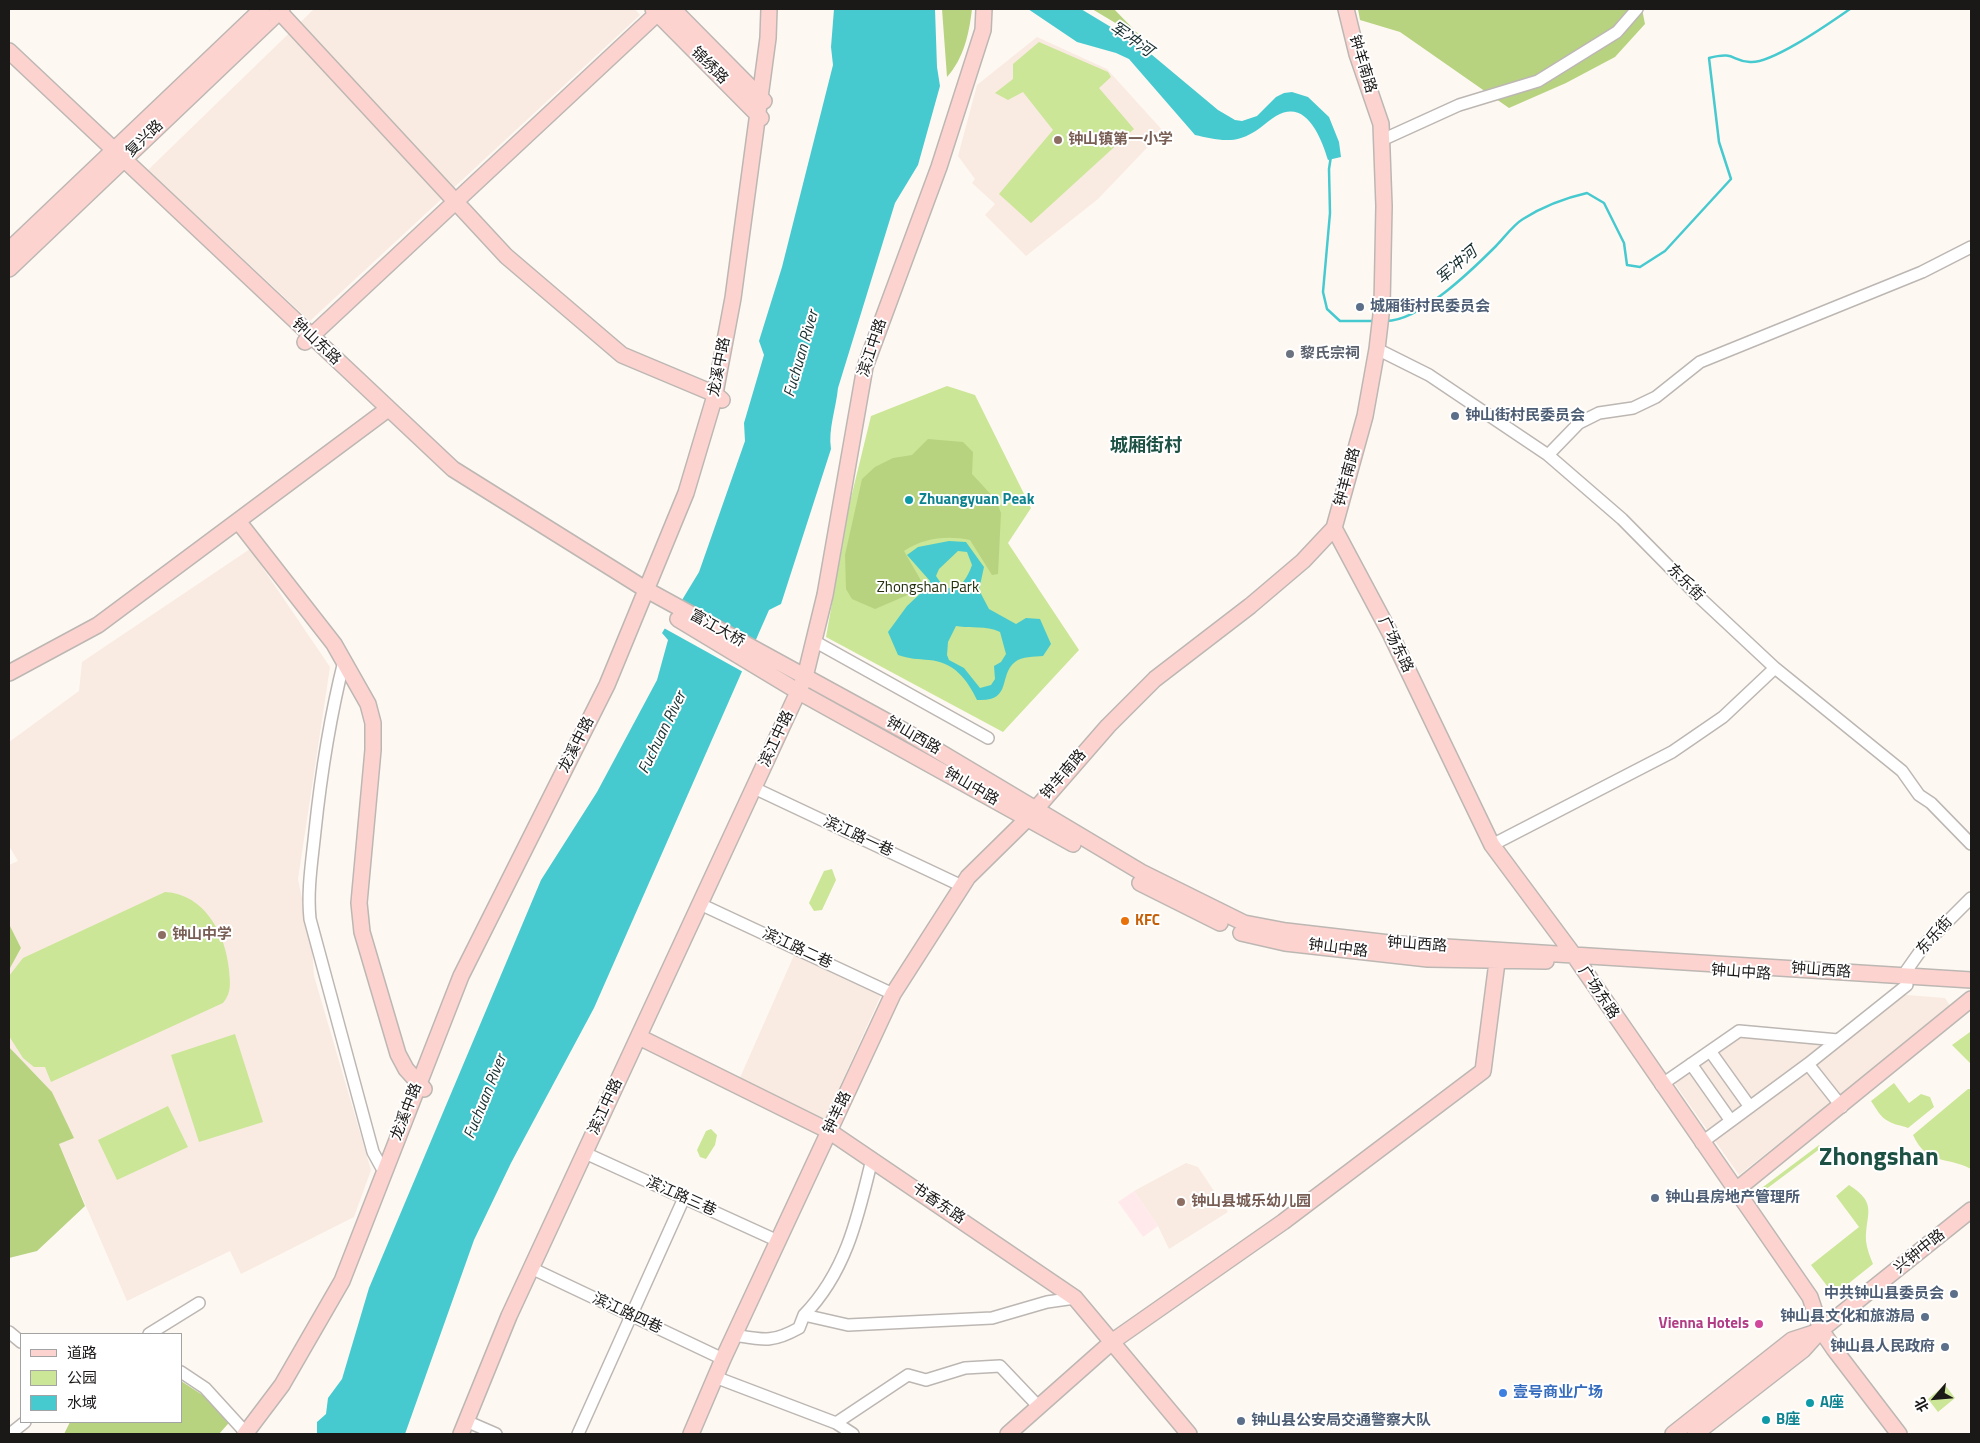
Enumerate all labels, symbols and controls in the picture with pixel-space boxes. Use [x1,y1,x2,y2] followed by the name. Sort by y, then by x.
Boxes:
[1106,18,1156,62] water label: 军冲河
[1345,33,1379,95] street label: 钟羊南路
[687,44,731,88] street label: 锦绣路
[123,117,167,161] street label: 复兴路
[1068,131,1173,149] place label: 钟山镇第一小学
[1052,134,1064,146] marker: 钟山镇第一小学
[1432,243,1482,289] water label: 军冲河
[1370,298,1490,316] place label: 城厢街村民委员会
[1354,301,1366,313] marker: 城厢街村民委员会
[780,308,824,400] water label: Fuchuan River
[288,315,344,369] street label: 钟山东路
[855,317,891,379] street label: 滨江中路
[705,336,735,398] street label: 龙溪中路
[1300,345,1360,363] place label: 黎氏宗祠
[1284,348,1296,360] marker: 黎氏宗祠
[1465,407,1585,425] place label: 钟山街村民委员会
[1449,410,1461,422] marker: 钟山街村民委员会
[1110,436,1182,458] district label: 城厢街村
[1332,446,1364,508] street label: 钟羊南路
[919,491,1034,509] place label: Zhuangyuan Peak
[903,494,915,506] marker: Zhuangyuan Peak
[1663,561,1707,605] street label: 东乐街
[877,579,979,597] park label: Zhongshan Park
[686,607,748,651] street label: 富江大桥
[1374,614,1416,676] street label: 广场东路
[635,689,691,777] water label: Fuchuan River
[756,708,798,770] street label: 滨江中路
[883,713,943,759] street label: 钟山西路
[555,714,599,776] street label: 龙溪中路
[1038,746,1090,804] street label: 钟羊南路
[941,764,1001,810] street label: 钟山中路
[820,813,896,861] street label: 滨江路一巷
[1135,912,1160,930] place label: KFC
[1913,913,1957,959] street label: 东乐街
[1119,915,1131,927] marker: KFC
[759,925,835,973] street label: 滨江路二巷
[172,926,232,944] place label: 钟山中学
[156,929,168,941] marker: 钟山中学
[1386,934,1448,956] street label: 钟山西路
[1307,936,1369,962] street label: 钟山中路
[1790,960,1852,982] street label: 钟山西路
[1710,962,1772,984] street label: 钟山中路
[1574,963,1622,1023] street label: 广场东路
[460,1052,512,1142] water label: Fuchuan River
[585,1076,627,1138] street label: 滨江中路
[388,1081,426,1143] street label: 龙溪中路
[820,1089,856,1137] street label: 钟羊路
[1819,1144,1939,1174] district label: Zhongshan
[643,1174,719,1220] street label: 滨江路三巷
[908,1180,968,1228] street label: 书香东路
[1665,1189,1800,1207] place label: 钟山县房地产管理所
[1649,1192,1661,1204] marker: 钟山县房地产管理所
[1191,1193,1311,1211] place label: 钟山县城乐幼儿园
[1175,1196,1187,1208] marker: 钟山县城乐幼儿园
[1891,1226,1949,1278] street label: 兴钟中路
[1824,1285,1944,1303] place label: 中共钟山县委员会
[1948,1288,1960,1300] marker: 中共钟山县委员会
[589,1290,665,1338] street label: 滨江路四巷
[1780,1308,1915,1326] place label: 钟山县文化和旅游局
[1919,1311,1931,1323] marker: 钟山县文化和旅游局
[1659,1315,1749,1333] place label: Vienna Hotels
[1753,1318,1765,1330] marker: Vienna Hotels
[20,1333,182,1423] legend
[1830,1338,1935,1356] place label: 钟山县人民政府
[67,1341,97,1364] text: 道路
[1939,1341,1951,1353] marker: 钟山县人民政府
[67,1366,97,1389] text: 公园
[1910,1373,1960,1423] north arrow
[1513,1384,1603,1402] place label: 壹号商业广场
[1497,1387,1509,1399] marker: 壹号商业广场
[67,1391,97,1414] text: 水域
[1820,1394,1844,1412] place label: A座
[1909,1394,1934,1416] text: 北
[1804,1397,1816,1409] marker: A座
[1776,1411,1800,1429] place label: B座
[1251,1412,1431,1430] place label: 钟山县公安局交通警察大队
[1760,1414,1772,1426] marker: B座
[1235,1415,1247,1427] marker: 钟山县公安局交通警察大队

